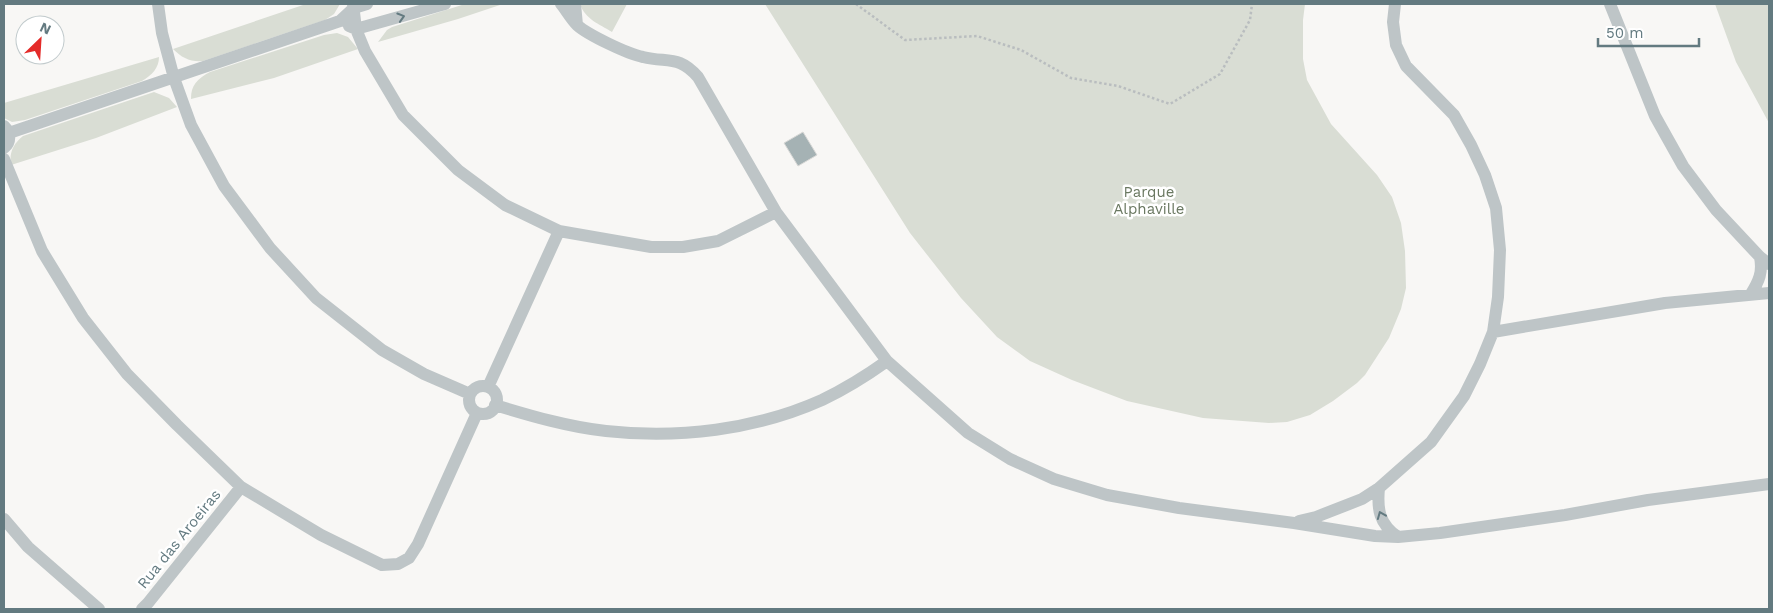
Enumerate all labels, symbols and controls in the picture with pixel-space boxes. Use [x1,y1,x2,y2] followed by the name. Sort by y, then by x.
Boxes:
[397,13,405,23] one-way arrow
[15,15,65,65] north arrow
[1598,15,1699,47] scale bar
[37,19,54,38] text: N
[1606,24,1643,42] text: 50 m
[1113,183,1185,218] park label: Parque Alphaville
[133,486,225,592] street label: Rua das Aroeiras
[1377,511,1388,520] one-way arrow

